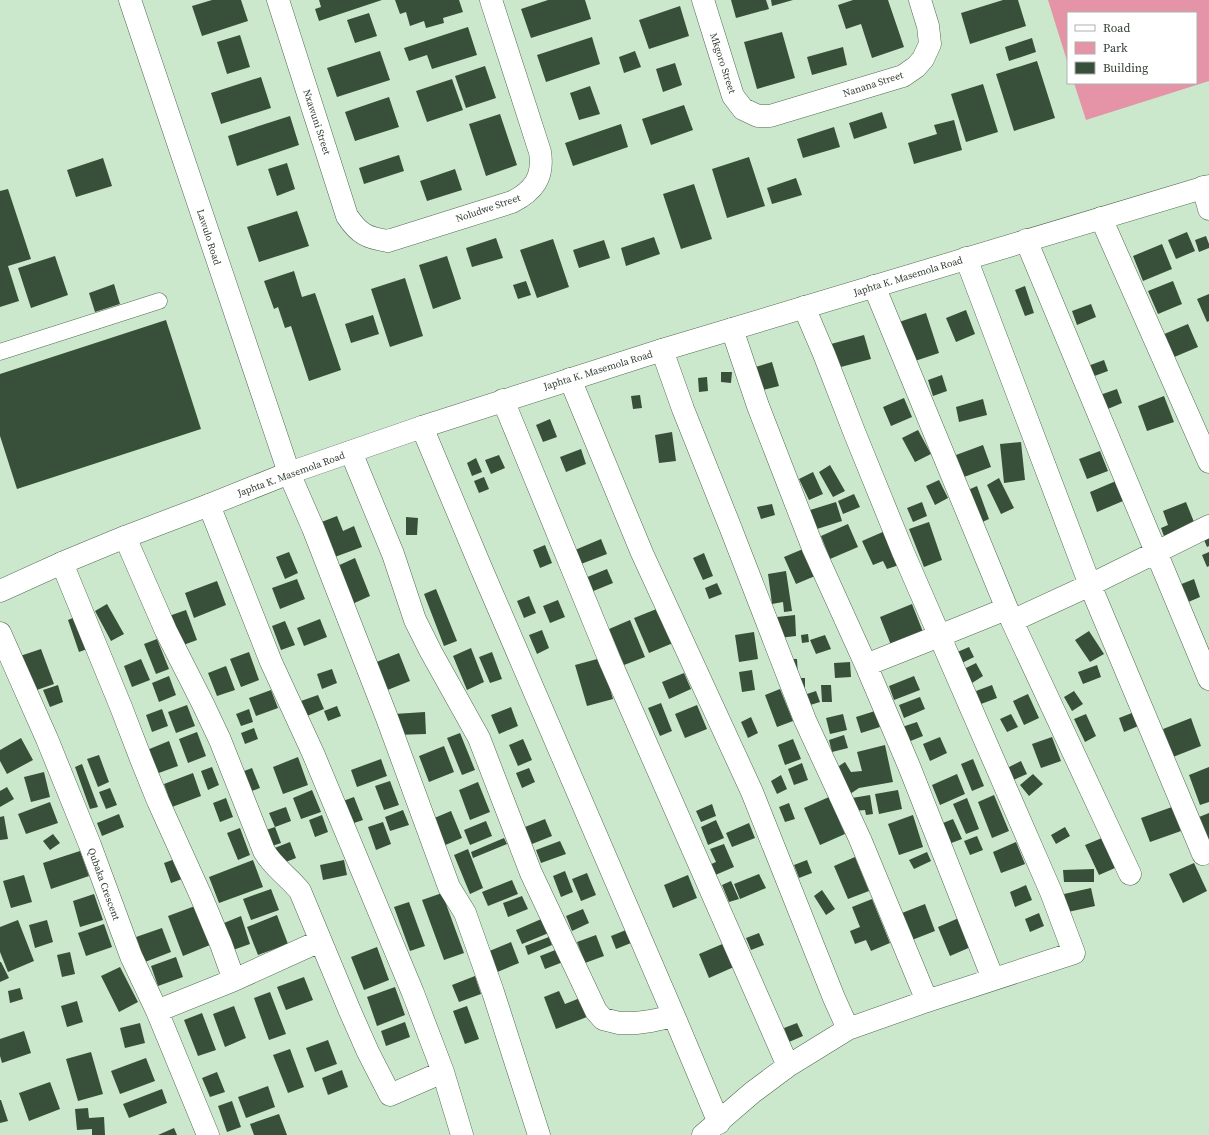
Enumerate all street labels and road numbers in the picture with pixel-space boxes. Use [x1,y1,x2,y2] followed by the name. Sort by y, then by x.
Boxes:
[707,31,739,96] street label: Mkgoro Street
[841,68,906,100] street label: Nanana Street
[300,88,334,157] street label: Nxawuni Street
[454,191,523,225] street label: Noludwe Street
[194,208,224,267] street label: Lawulo Road
[851,253,964,299] street label: Japhta K. Masemola Road
[541,347,654,393] street label: Japhta K. Masemola Road
[235,448,347,500] street label: Japhta K. Masemola Road
[85,846,123,923] street label: Qubaka Crescent

